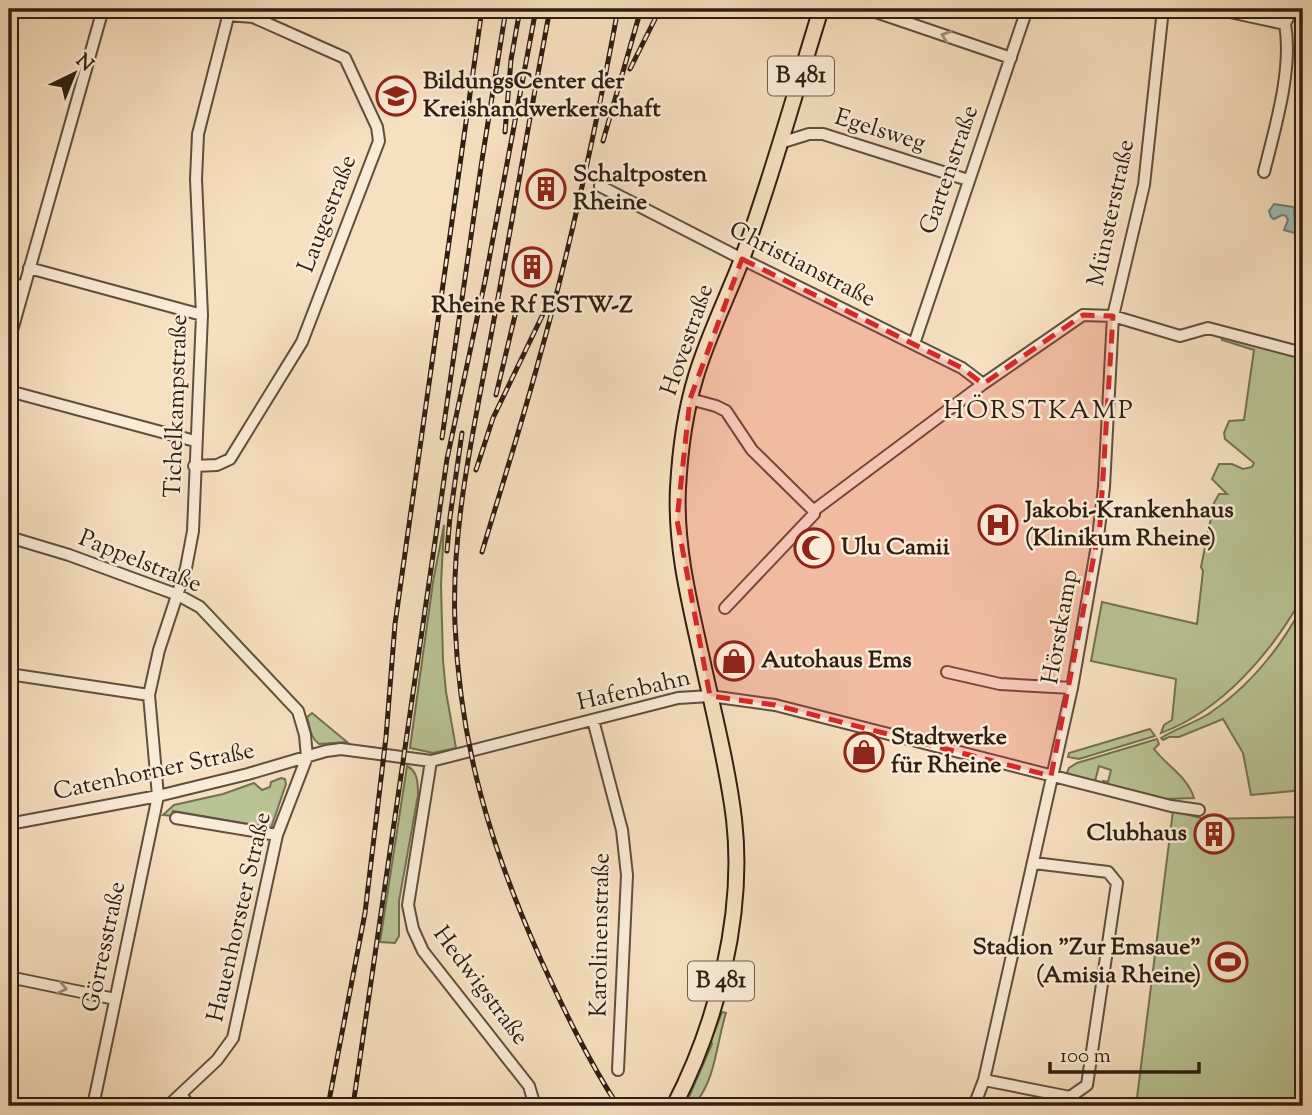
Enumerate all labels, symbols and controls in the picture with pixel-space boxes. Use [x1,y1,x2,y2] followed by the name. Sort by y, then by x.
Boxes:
[941,30,953,44] one-way arrow
[38,38,108,108] north arrow
[69,48,99,78] text: N
[768,57,834,96] road number: B 481
[423,65,661,127] place label: BildungsCenter der Kreishandwerkerschaft
[375,75,417,117] school or university icon: BildungsCenter der Kreishandwerkerschaft
[830,101,930,161] street label: Egelsweg
[912,101,988,239] street label: Gartenstraße
[1080,137,1144,289] street label: Münsterstraße
[290,150,366,278] street label: Laugestraße
[573,158,708,220] place label: Schaltposten Rheine
[525,168,567,210] building icon: Schaltposten Rheine
[723,213,881,317] street label: Christianstraße
[511,246,553,288] building icon: Rheine Rf ESTW-Z
[653,280,723,400] street label: Hovestraße
[431,289,633,323] place label: Rheine Rf ESTW-Z
[157,314,197,498] street label: Tichelkampstraße
[943,393,1135,430] district label: HÖRSTKAMP
[1023,494,1234,556] place label: Jakobi-Krankenhaus (Klinikum Rheine)
[977,504,1019,546] hospital icon: Jakobi-Krankenhaus (Klinikum Rheine)
[73,522,207,602] street label: Pappelstraße
[793,527,835,569] mosque icon: Ulu Camii
[841,531,950,565] place label: Ulu Camii
[1034,567,1088,687] street label: Hörstkamp
[713,640,755,682] shop icon: Autohaus Ems
[761,644,912,678] place label: Autohaus Ems
[574,661,694,721] street label: Hafenbahn
[891,721,1007,783] place label: Stadtwerke für Rheine
[843,731,885,773] shop icon: Stadtwerke für Rheine
[50,734,258,810] street label: Catenhorner Straße
[199,809,281,1025] street label: Hauenhorster Straße
[1193,813,1235,855] building icon: Clubhaus
[1087,817,1187,851] place label: Clubhaus
[583,852,619,1018] street label: Karolinenstraße
[75,878,135,1016] street label: Görresstraße
[424,919,536,1053] street label: Hedwigstraße
[972,931,1201,993] place label: Stadion "Zur Emsaue" (Amisia Rheine)
[1207,941,1249,983] sports icon: Stadion "Zur Emsaue" (Amisia Rheine)
[688,962,754,1000] road number: B 481
[56,980,68,994] one-way arrow
[1050,1031,1198,1075] scale bar
[1060,1042,1111,1072] text: 100 m

